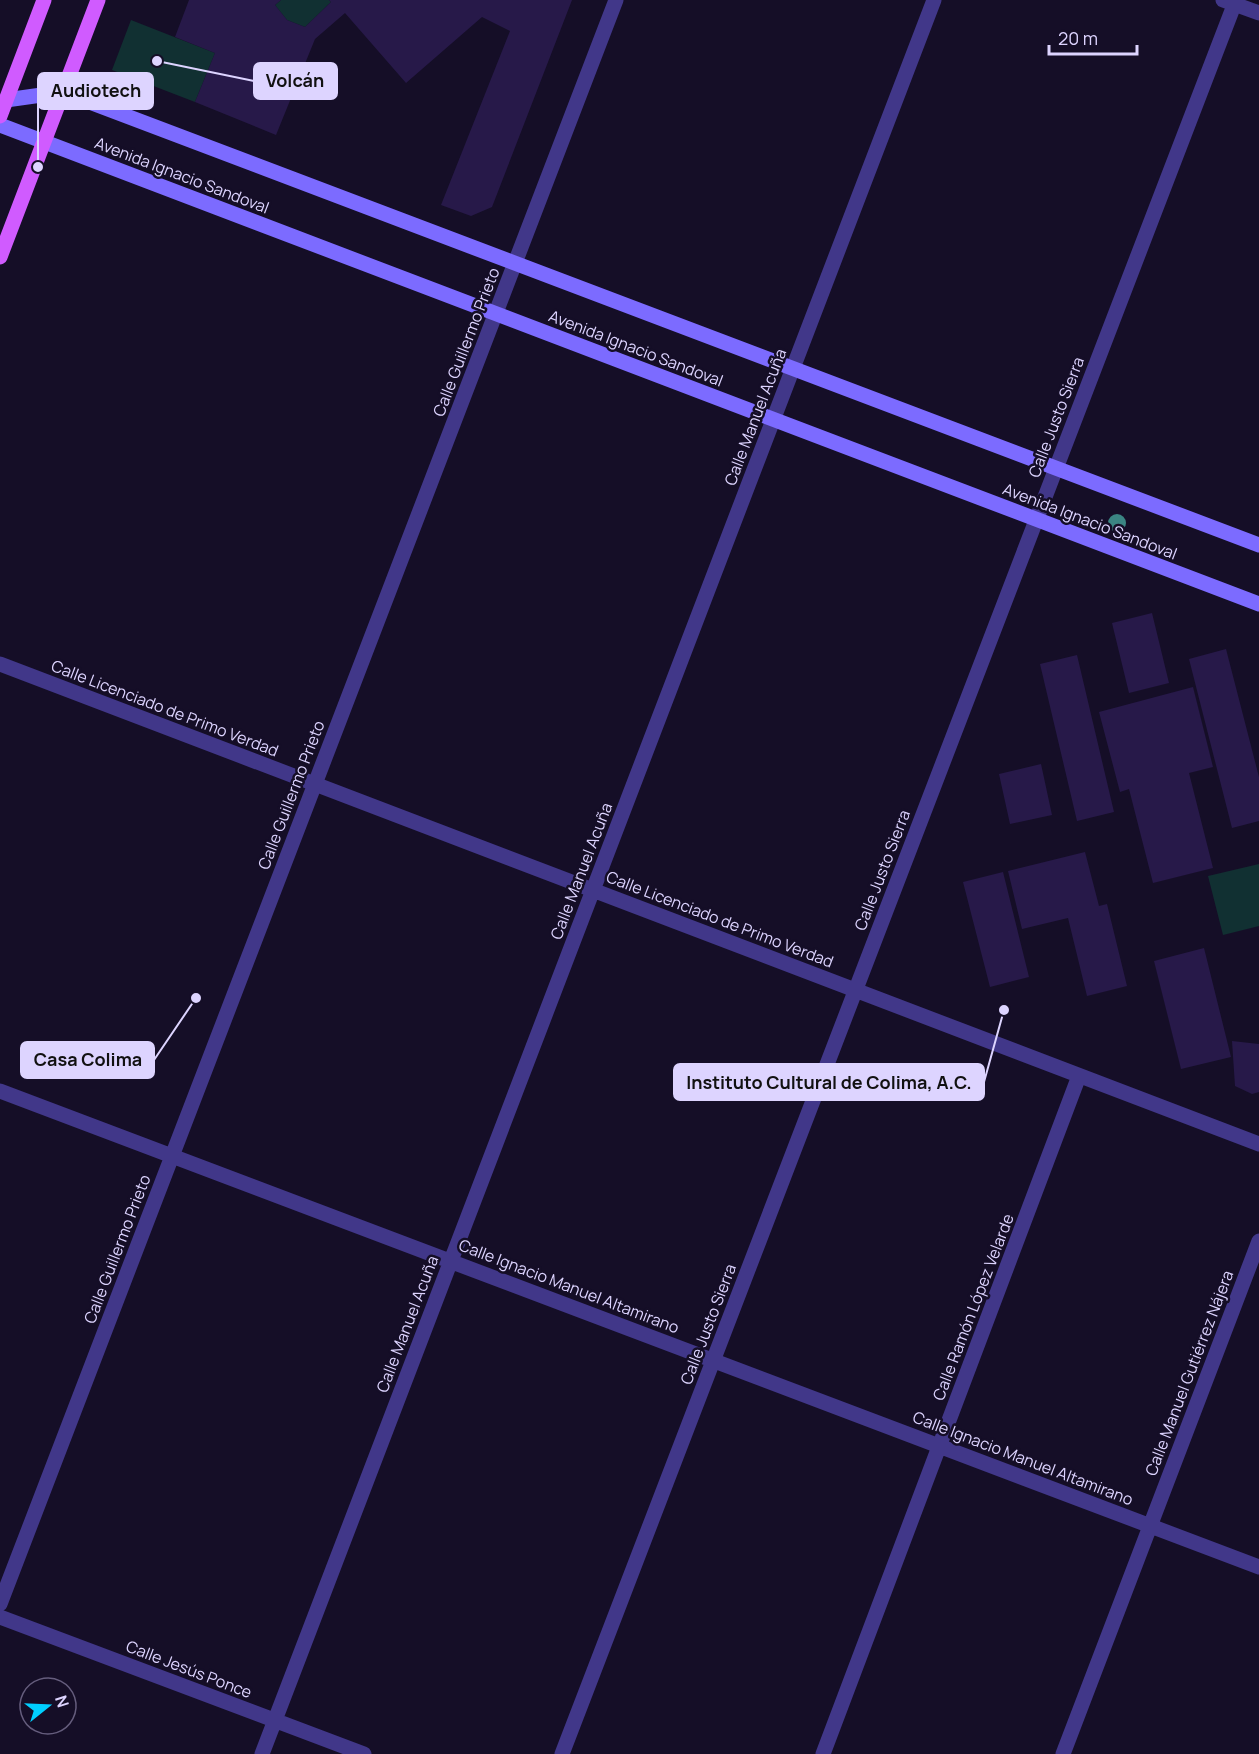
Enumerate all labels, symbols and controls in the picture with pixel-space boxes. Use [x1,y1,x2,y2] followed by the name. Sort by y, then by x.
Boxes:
[1049,18,1138,56] scale bar
[1058,26,1098,50] text: 20 m
[254,63,337,99] callout: Volcán
[266,68,324,92] text: Volcán
[38,73,153,109] callout: Audiotech
[51,78,141,102] text: Audiotech
[92,132,272,218] street label: Avenida Ignacio Sandoval
[427,264,505,420] street label: Calle Guillermo Prieto
[546,305,726,391] street label: Avenida Ignacio Sandoval
[719,345,791,489] street label: Calle Manuel Acuña
[1023,354,1089,480] street label: Calle Justo Sierra
[1000,478,1180,564] street label: Avenida Ignacio Sandoval
[48,654,282,762] street label: Calle Licenciado de Primo Verdad
[252,717,330,873] street label: Calle Guillermo Prieto
[545,799,617,943] street label: Calle Manuel Acuña
[849,807,915,933] street label: Calle Justo Sierra
[603,865,837,973] street label: Calle Licenciado de Primo Verdad
[21,1042,154,1078] callout: Casa Colima
[34,1047,142,1071] text: Casa Colima
[674,1064,984,1100] callout: Instituto Cultural de Colima, A.C.
[686,1070,972,1094] text: Instituto Cultural de Colima, A.C.
[78,1171,156,1327] street label: Calle Guillermo Prieto
[927,1211,1019,1403] street label: Calle Ramón López Velarde
[456,1234,682,1338] street label: Calle Ignacio Manuel Altamirano
[371,1252,443,1396] street label: Calle Manuel Acuña
[675,1261,741,1387] street label: Calle Justo Sierra
[1140,1267,1238,1479] street label: Calle Manuel Gutiérrez Nájera
[910,1406,1136,1510] street label: Calle Ignacio Manuel Altamirano
[123,1635,255,1703] street label: Calle Jesús Ponce
[18,1676,78,1736] north arrow
[50,1692,75,1710] text: N

